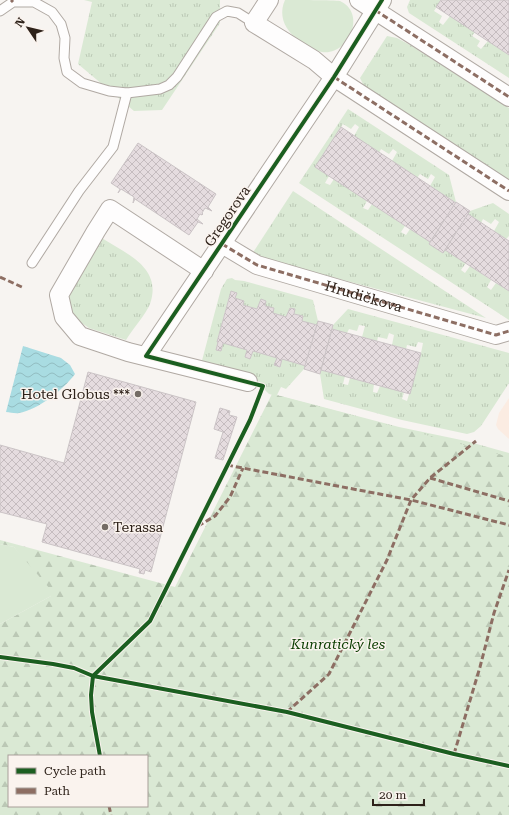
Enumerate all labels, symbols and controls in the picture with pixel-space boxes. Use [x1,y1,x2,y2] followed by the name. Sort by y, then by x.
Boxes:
[8,8,48,48] north arrow
[12,15,28,30] text: N
[201,182,253,249] street label: Gregorova
[323,277,405,315] street label: Hrudičkova
[21,386,130,402] place label: Hotel Globus ***
[133,389,143,399] marker: Hotel Globus ***
[113,519,164,535] place label: Terassa
[100,522,110,532] marker: Terassa
[290,636,386,652] park label: Kunratický les
[8,755,148,807] legend
[44,764,106,778] text: Cycle path
[373,781,424,807] scale bar
[44,784,70,798] text: Path
[379,788,406,802] text: 20 m

